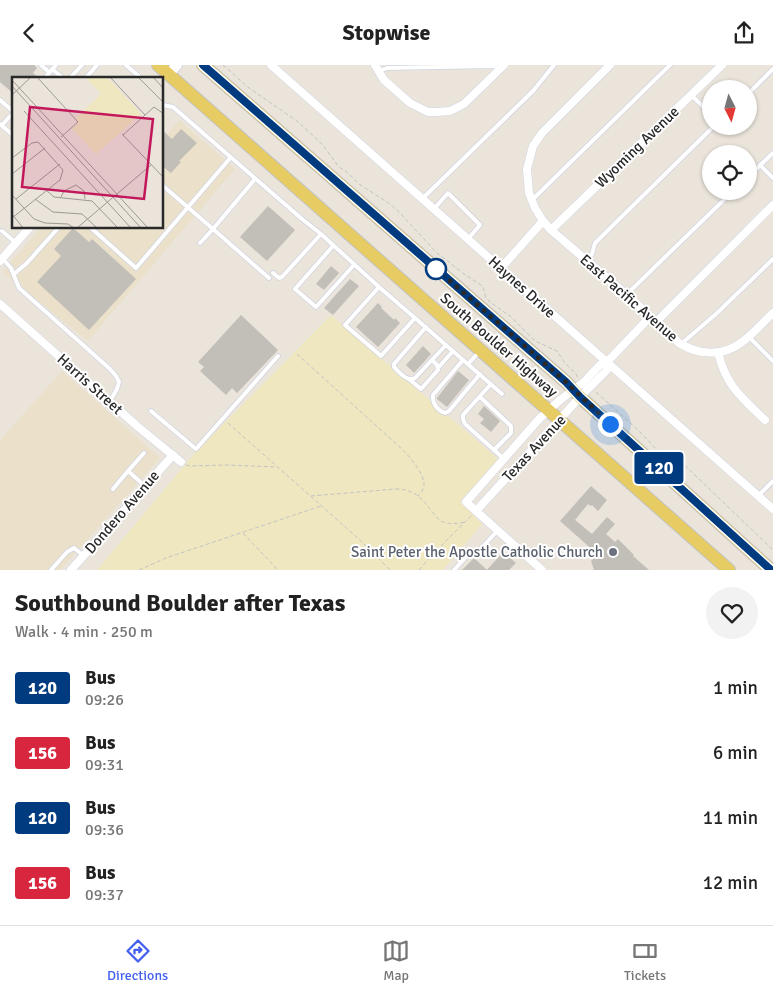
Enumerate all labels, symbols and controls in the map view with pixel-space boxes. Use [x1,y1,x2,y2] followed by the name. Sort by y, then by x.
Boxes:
[15,19,43,47] icon: back
[343,19,430,46] text: Stopwise
[730,19,758,47] icon: share
[12,77,164,229] inset map
[702,80,758,135] north arrow
[702,80,757,200] map controls
[591,102,683,192] street label: Wyoming Avenue
[702,145,757,200] button: locate
[576,251,682,345] street label: East Pacific Avenue
[485,252,559,322] street label: Haynes Drive
[425,258,447,280] unlabelled marker
[437,289,561,401] street label: South Boulder Highway
[53,350,127,418] street label: Harris Street
[498,411,570,485] street label: Texas Avenue
[598,412,623,437] your location
[630,452,688,484] line badge: 120
[644,457,674,479] text: 120
[81,467,163,557] street label: Dondero Avenue
[351,543,603,561] place label: Saint Peter the Apostle Catholic Church
[607,546,619,558] marker: Saint Peter the Apostle Catholic Church
[706,587,758,639] button: heart
[15,588,345,618] text: Southbound Boulder after Texas
[15,622,153,642] text: Walk · 4 min · 250 m
[85,666,116,690] text: Bus
[713,676,758,700] text: 1 min
[28,677,57,699] text: 120
[85,690,124,710] text: 09:26
[85,731,116,755] text: Bus
[713,741,758,765] text: 6 min
[28,742,57,764] text: 156
[85,755,124,775] text: 09:31
[85,796,116,820] text: Bus
[703,806,758,830] text: 11 min
[28,807,57,829] text: 120
[85,820,124,840] text: 09:36
[85,861,116,885] text: Bus
[703,871,758,895] text: 12 min
[28,872,57,894] text: 156
[85,885,124,905] text: 09:37
[107,937,168,984] tab: Directions
[382,937,410,984] tab: Map
[624,937,666,984] tab: Tickets

